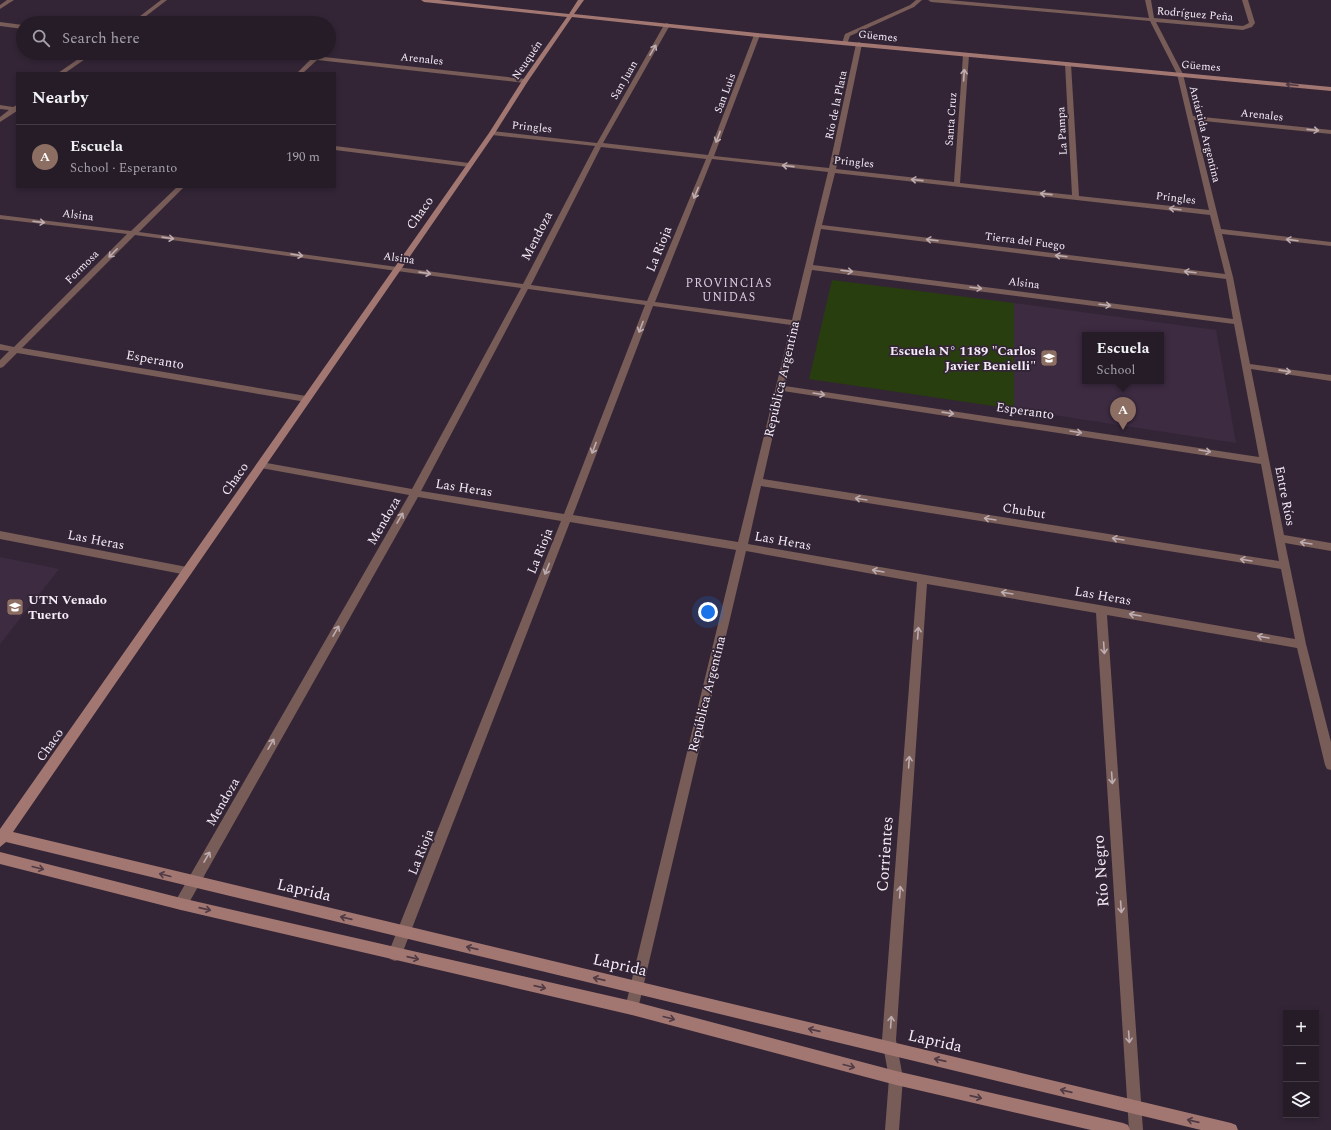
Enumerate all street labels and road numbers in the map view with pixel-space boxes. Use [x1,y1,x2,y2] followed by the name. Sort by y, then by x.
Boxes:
[1156,2,1235,26] street label: Rodríguez Peña
[857,25,899,47] street label: Güemes
[508,37,546,83] street label: Neuquén
[400,48,444,70] street label: Arenales
[1181,56,1221,76] street label: Güemes
[606,57,642,103] street label: San Juan
[820,68,852,141] street label: Río de la Plata
[710,70,740,116] street label: San Luis
[1185,84,1225,185] street label: Antártida Argentina
[941,92,961,146] street label: Santa Cruz
[1240,104,1284,126] street label: Arenales
[1052,106,1072,156] street label: La Pampa
[511,116,553,138] street label: Pringles
[833,151,875,173] street label: Pringles
[1155,187,1197,209] street label: Pringles
[401,192,439,234] street label: Chaco
[61,205,95,225] street label: Alsina
[516,207,558,264] street label: Mendoza
[641,222,677,275] street label: La Rioja
[984,228,1066,254] street label: Tierra del Fuego
[61,246,103,288] street label: Formosa
[382,247,416,269] street label: Alsina
[1007,273,1041,293] street label: Alsina
[759,318,805,439] street label: República Argentina
[124,345,186,375] street label: Esperanto
[995,397,1055,425] street label: Esperanto
[216,458,254,500] street label: Chaco
[1269,464,1301,528] street label: Entre Ríos
[434,474,494,502] street label: Las Heras
[362,492,406,549] street label: Mendoza
[1001,498,1047,524] street label: Chubut
[522,524,558,577] street label: La Rioja
[66,525,126,555] street label: Las Heras
[753,526,813,556] street label: Las Heras
[1073,581,1133,611] street label: Las Heras
[683,633,731,754] street label: República Argentina
[31,724,69,766] street label: Chaco
[201,773,245,830] street label: Mendoza
[870,816,900,892] street label: Corrientes
[403,825,439,878] street label: La Rioja
[1087,834,1115,908] street label: Río Negro
[274,872,334,908] street label: Laprida
[590,947,650,983] street label: Laprida
[905,1023,965,1059] street label: Laprida

